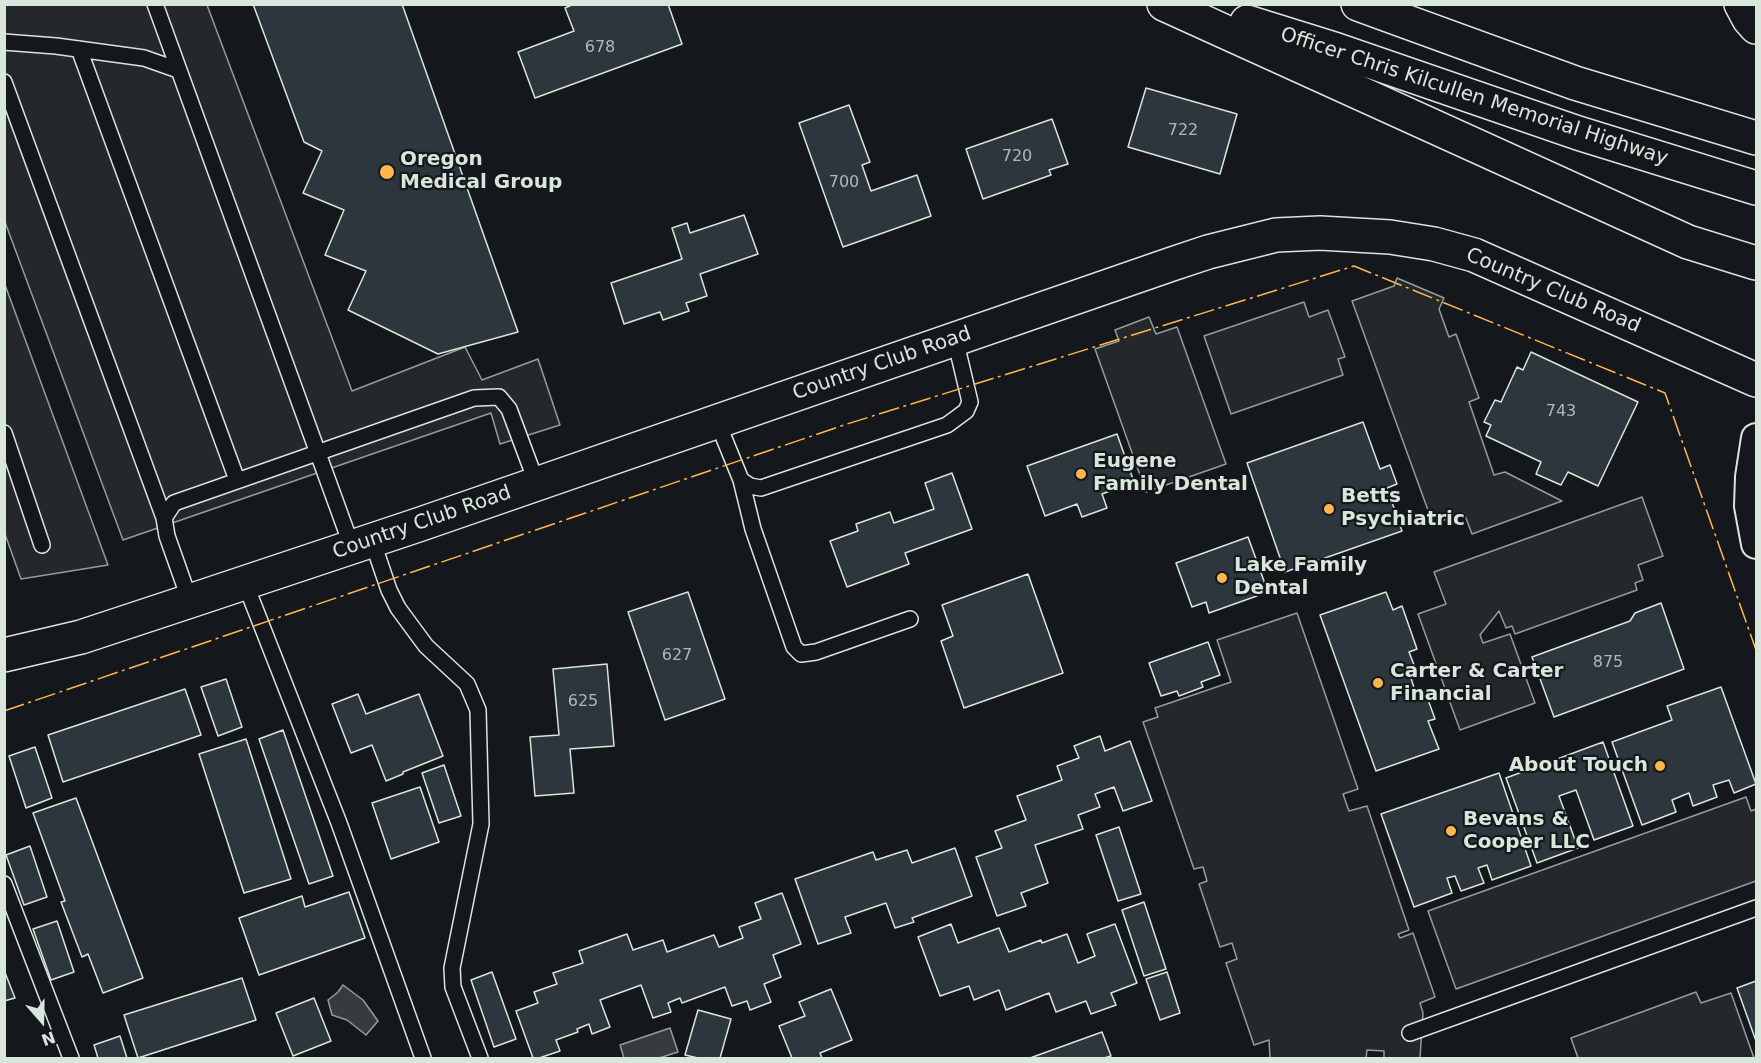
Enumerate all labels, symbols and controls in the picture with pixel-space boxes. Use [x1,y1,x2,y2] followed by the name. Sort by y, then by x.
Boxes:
[1277,23,1671,171] street label: Officer Chris Kilcullen Memorial Highway
[585,38,615,58] house number: 678
[1168,121,1198,141] house number: 722
[1002,147,1032,167] house number: 720
[400,148,562,195] place label: Oregon Medical Group
[378,163,396,181] marker: Oregon Medical Group
[829,173,859,193] house number: 700
[1462,243,1644,339] street label: Country Club Road
[790,322,974,406] street label: Country Club Road
[1546,402,1576,422] house number: 743
[1093,450,1248,497] place label: Eugene Family Dental
[1074,467,1088,481] marker: Eugene Family Dental
[330,481,514,565] street label: Country Club Road
[1341,485,1465,532] place label: Betts Psychiatric
[1322,502,1336,516] marker: Betts Psychiatric
[1234,554,1367,601] place label: Lake Family Dental
[1215,571,1229,585] marker: Lake Family Dental
[662,646,692,666] house number: 627
[1593,653,1623,673] house number: 875
[1390,660,1563,707] place label: Carter & Carter Financial
[1371,676,1385,690] marker: Carter & Carter Financial
[568,692,598,712] house number: 625
[1509,754,1648,778] place label: About Touch
[1653,759,1667,773] marker: About Touch
[1463,808,1590,855] place label: Bevans & Cooper LLC
[1444,824,1458,838] marker: Bevans & Cooper LLC
[12,991,72,1051] north arrow
[39,1027,58,1050] text: N

